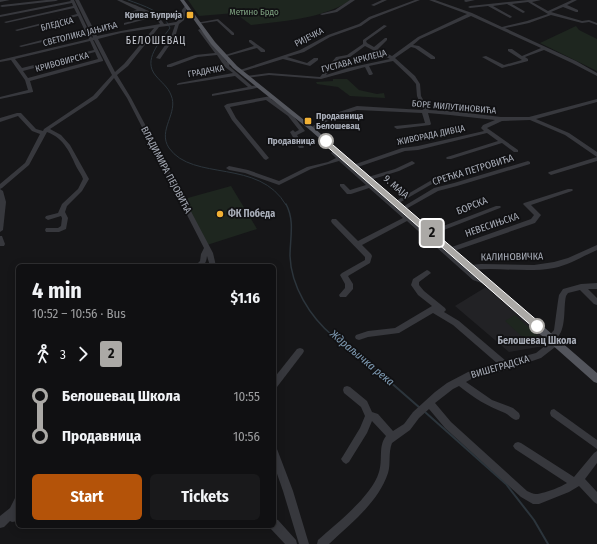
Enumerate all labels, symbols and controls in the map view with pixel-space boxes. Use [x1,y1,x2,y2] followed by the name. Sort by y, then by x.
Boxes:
[229,7,279,17] park label: Метино Брдо
[125,10,183,20] place label: Крива Ћуприја
[185,10,195,20] marker: Крива Ћуприја
[40,15,75,33] street label: БЛЕДСКА
[42,20,118,48] street label: СВЕТОЛИКА ЈАЊИЋА
[293,25,325,49] street label: РИЈЕЧКА
[126,35,186,47] district label: БЕЛОШЕВАЦ
[320,47,388,75] street label: ГУСТАВА КРКЛЕЦА
[34,50,90,74] street label: КРИВОВИРСКА
[187,63,225,79] street label: ГРАДАЧКА
[411,98,497,116] street label: БОРЕ МИЛУТИНОВИЋА
[316,111,364,131] place label: Продавница Белошевац
[303,116,313,126] marker: Продавница Белошевац
[396,123,466,147] street label: ЖИВОРАДА ДИВЦА
[138,125,194,216] street label: ВЛАДИМИРА ПЕЈОВИЋА
[318,133,334,149] marker: Продавница
[267,136,316,146] place label: Продавница
[431,152,516,188] street label: СРЕЋКА ПЕТРОВИЋА
[381,173,412,202] street label: 9. МАЈА
[455,194,490,218] street label: БОРСКА
[228,208,275,220] place label: ФК Победа
[215,209,225,219] marker: ФК Победа
[464,210,521,240] street label: НЕВЕСИЊСКА
[419,220,445,246] line badge: 2
[429,224,435,241] text: 2
[481,250,544,264] street label: КАЛИНОВИЧКА
[32,277,82,304] text: 4 min
[231,289,260,307] text: $1.16
[32,306,126,321] text: 10:52 – 10:56 · Bus
[529,318,545,334] marker: Белошевац Школа
[327,327,397,389] water label: Ждраљичка река
[498,335,576,347] place label: Белошевац Школа
[32,343,54,365] icon: walk
[72,343,94,365] icon: forward
[108,345,114,362] text: 2
[60,347,66,362] text: 3
[469,353,531,381] street label: ВИШЕГРАДСКА
[62,387,180,405] text: Белошевац Школа
[233,389,260,404] text: 10:55
[62,427,141,445] text: Продавница
[233,429,260,444] text: 10:56
[32,474,142,520] button: Start
[150,474,260,520] button: Tickets

